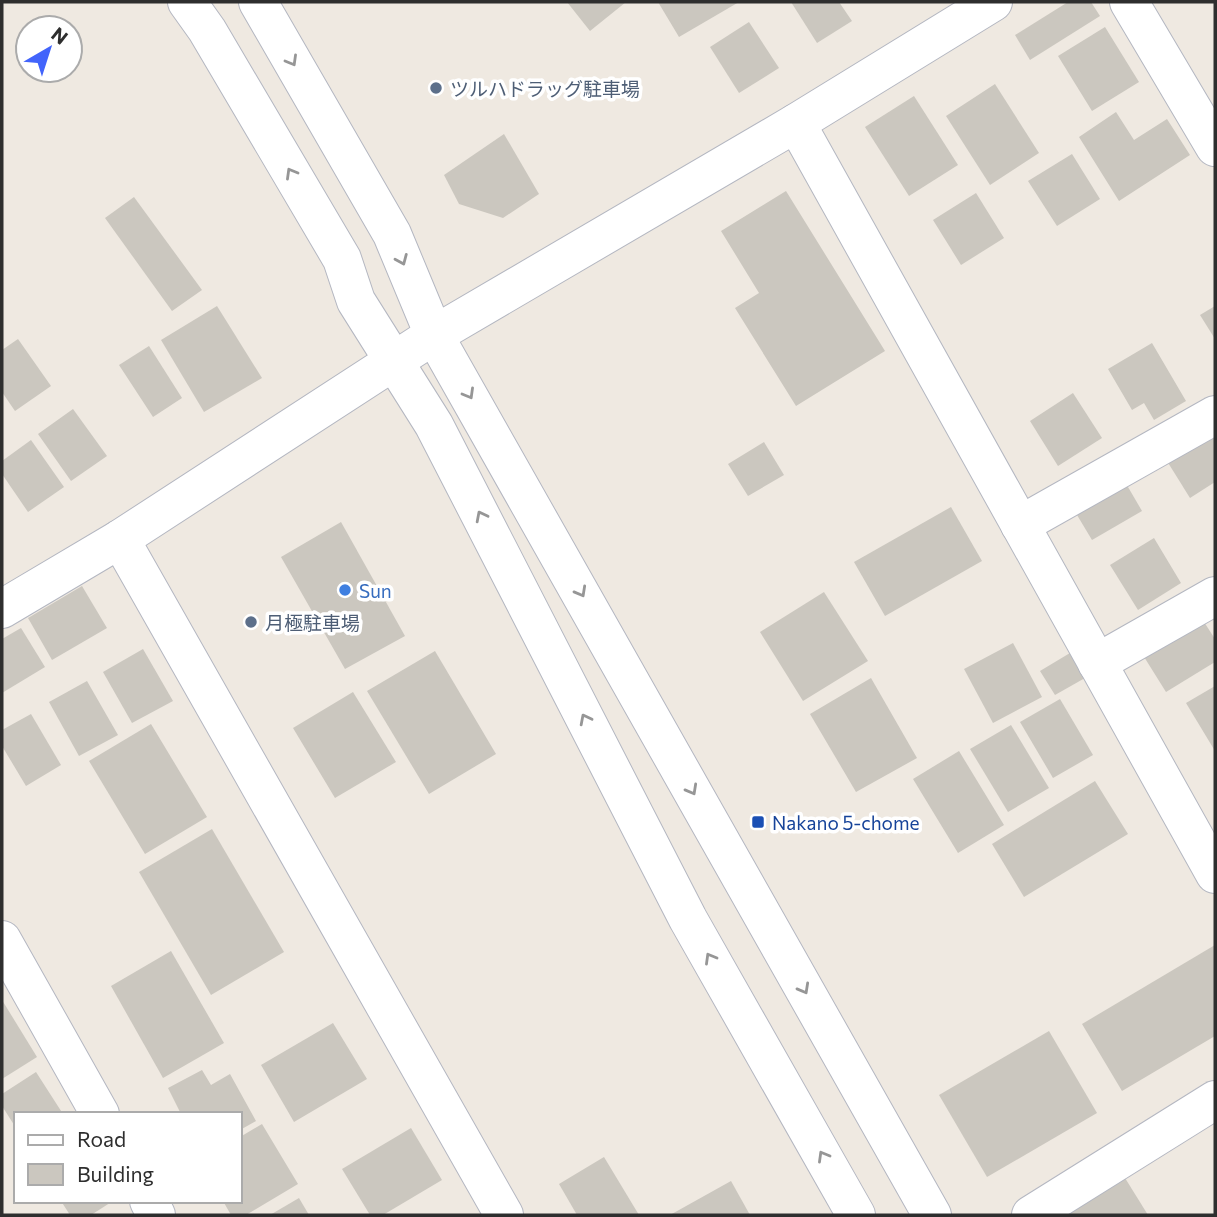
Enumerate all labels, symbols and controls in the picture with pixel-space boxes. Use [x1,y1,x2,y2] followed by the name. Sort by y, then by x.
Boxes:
[14,14,84,84] north arrow
[47,22,73,49] text: N
[284,53,297,66] one-way arrow
[450,77,640,100] place label: ツルハドラッグ駐車場
[428,80,444,96] marker: ツルハドラッグ駐車場
[287,168,300,181] one-way arrow
[394,253,408,265] one-way arrow
[460,387,473,400] one-way arrow
[476,511,490,523] one-way arrow
[359,579,392,602] place label: Sun
[337,582,353,598] marker: Sun
[573,585,586,598] one-way arrow
[265,611,360,634] place label: 月極駐車場
[243,614,259,630] marker: 月極駐車場
[580,713,594,726] one-way arrow
[684,783,697,796] one-way arrow
[772,811,920,834] place label: Nakano 5-chome
[750,814,766,830] marker: Nakano 5-chome
[705,953,718,965] one-way arrow
[796,981,809,994] one-way arrow
[14,1112,242,1203] legend
[77,1126,126,1151] text: Road
[818,1150,831,1163] one-way arrow
[77,1161,154,1186] text: Building

